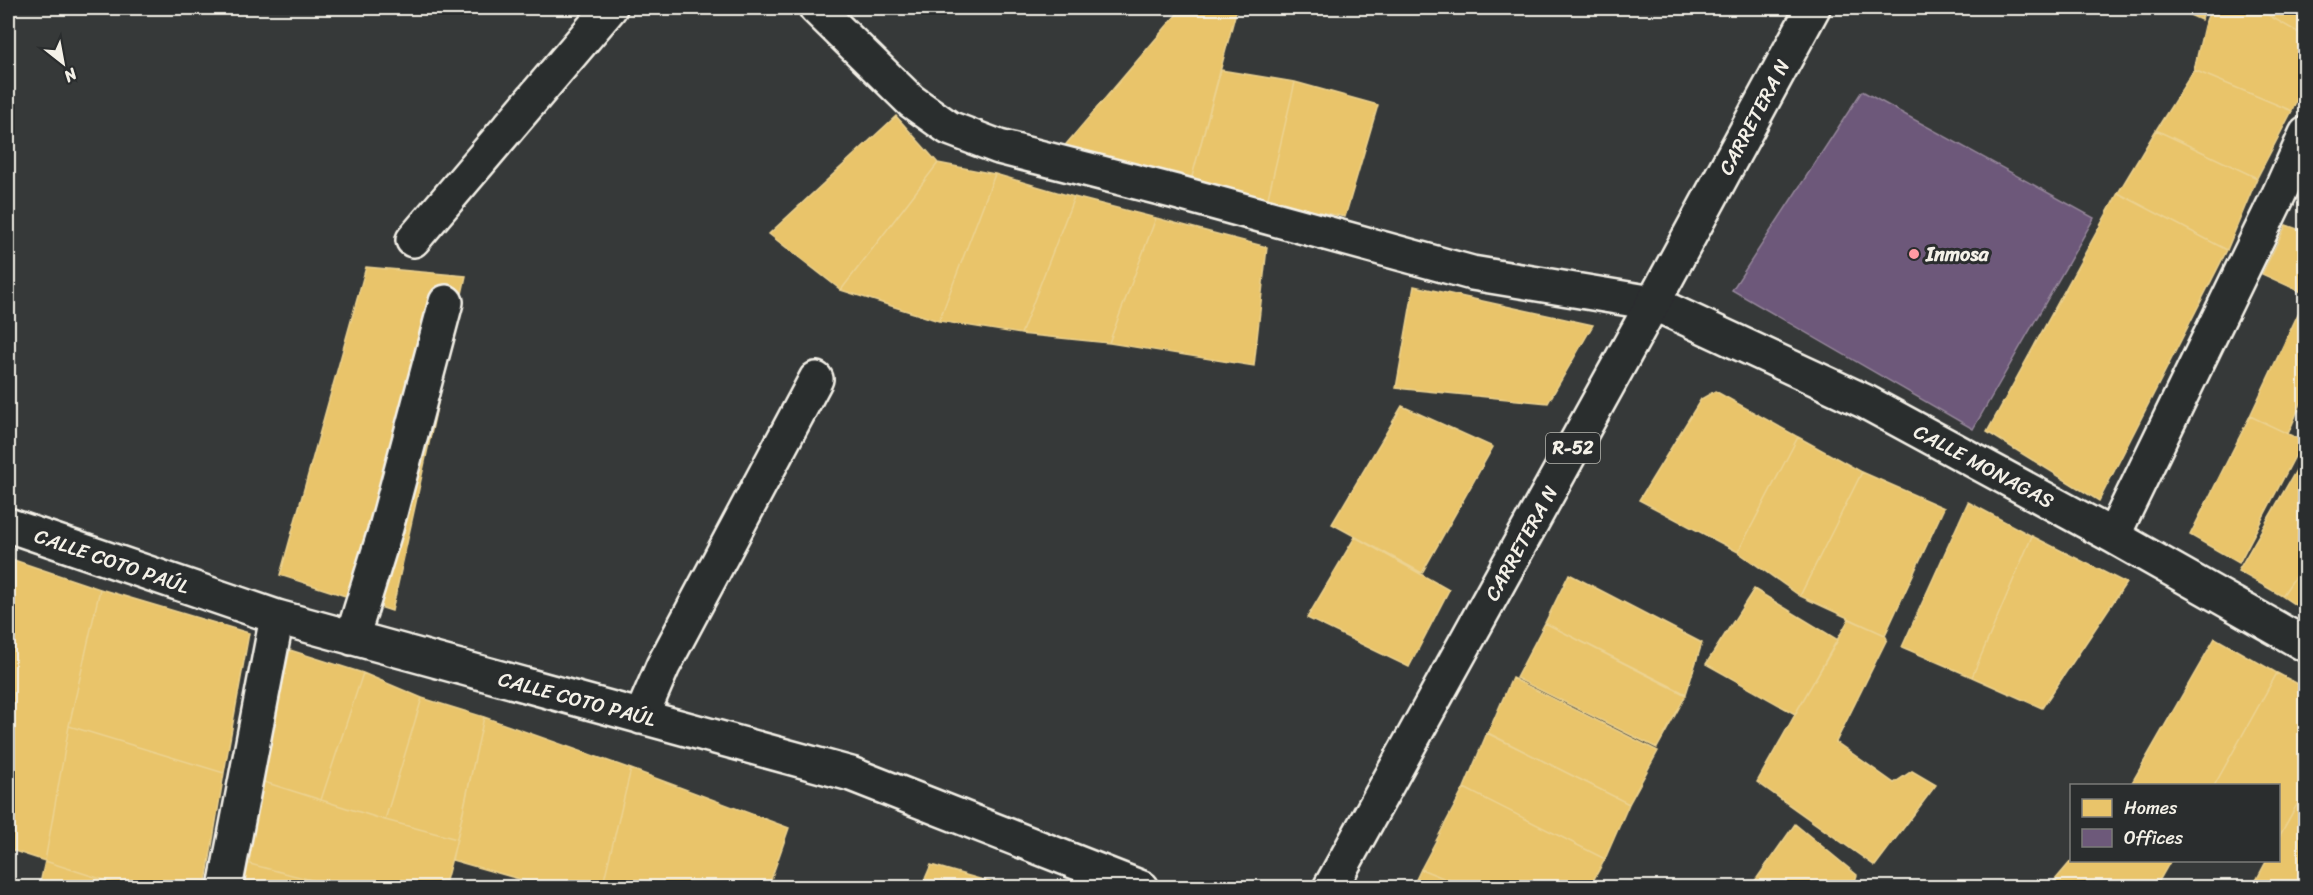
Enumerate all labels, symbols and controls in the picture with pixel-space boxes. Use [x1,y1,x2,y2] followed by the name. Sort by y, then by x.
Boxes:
[33,33,93,93] north arrow
[1709,53,1800,182] street label: CARRETERA N
[57,60,84,91] text: N
[1925,237,1989,272] place label: Inmosa
[1907,247,1921,261] marker: Inmosa
[1907,415,2061,518] street label: CALLE MONAGAS
[1546,433,1600,463] road number: R-52
[1475,479,1568,607] street label: CARRETERA N
[30,519,195,605] street label: CALLE COTO PAÚL
[494,662,660,737] street label: CALLE COTO PAÚL
[2070,784,2280,862] legend
[2124,792,2178,824] text: Homes
[2124,822,2184,854] text: Offices

